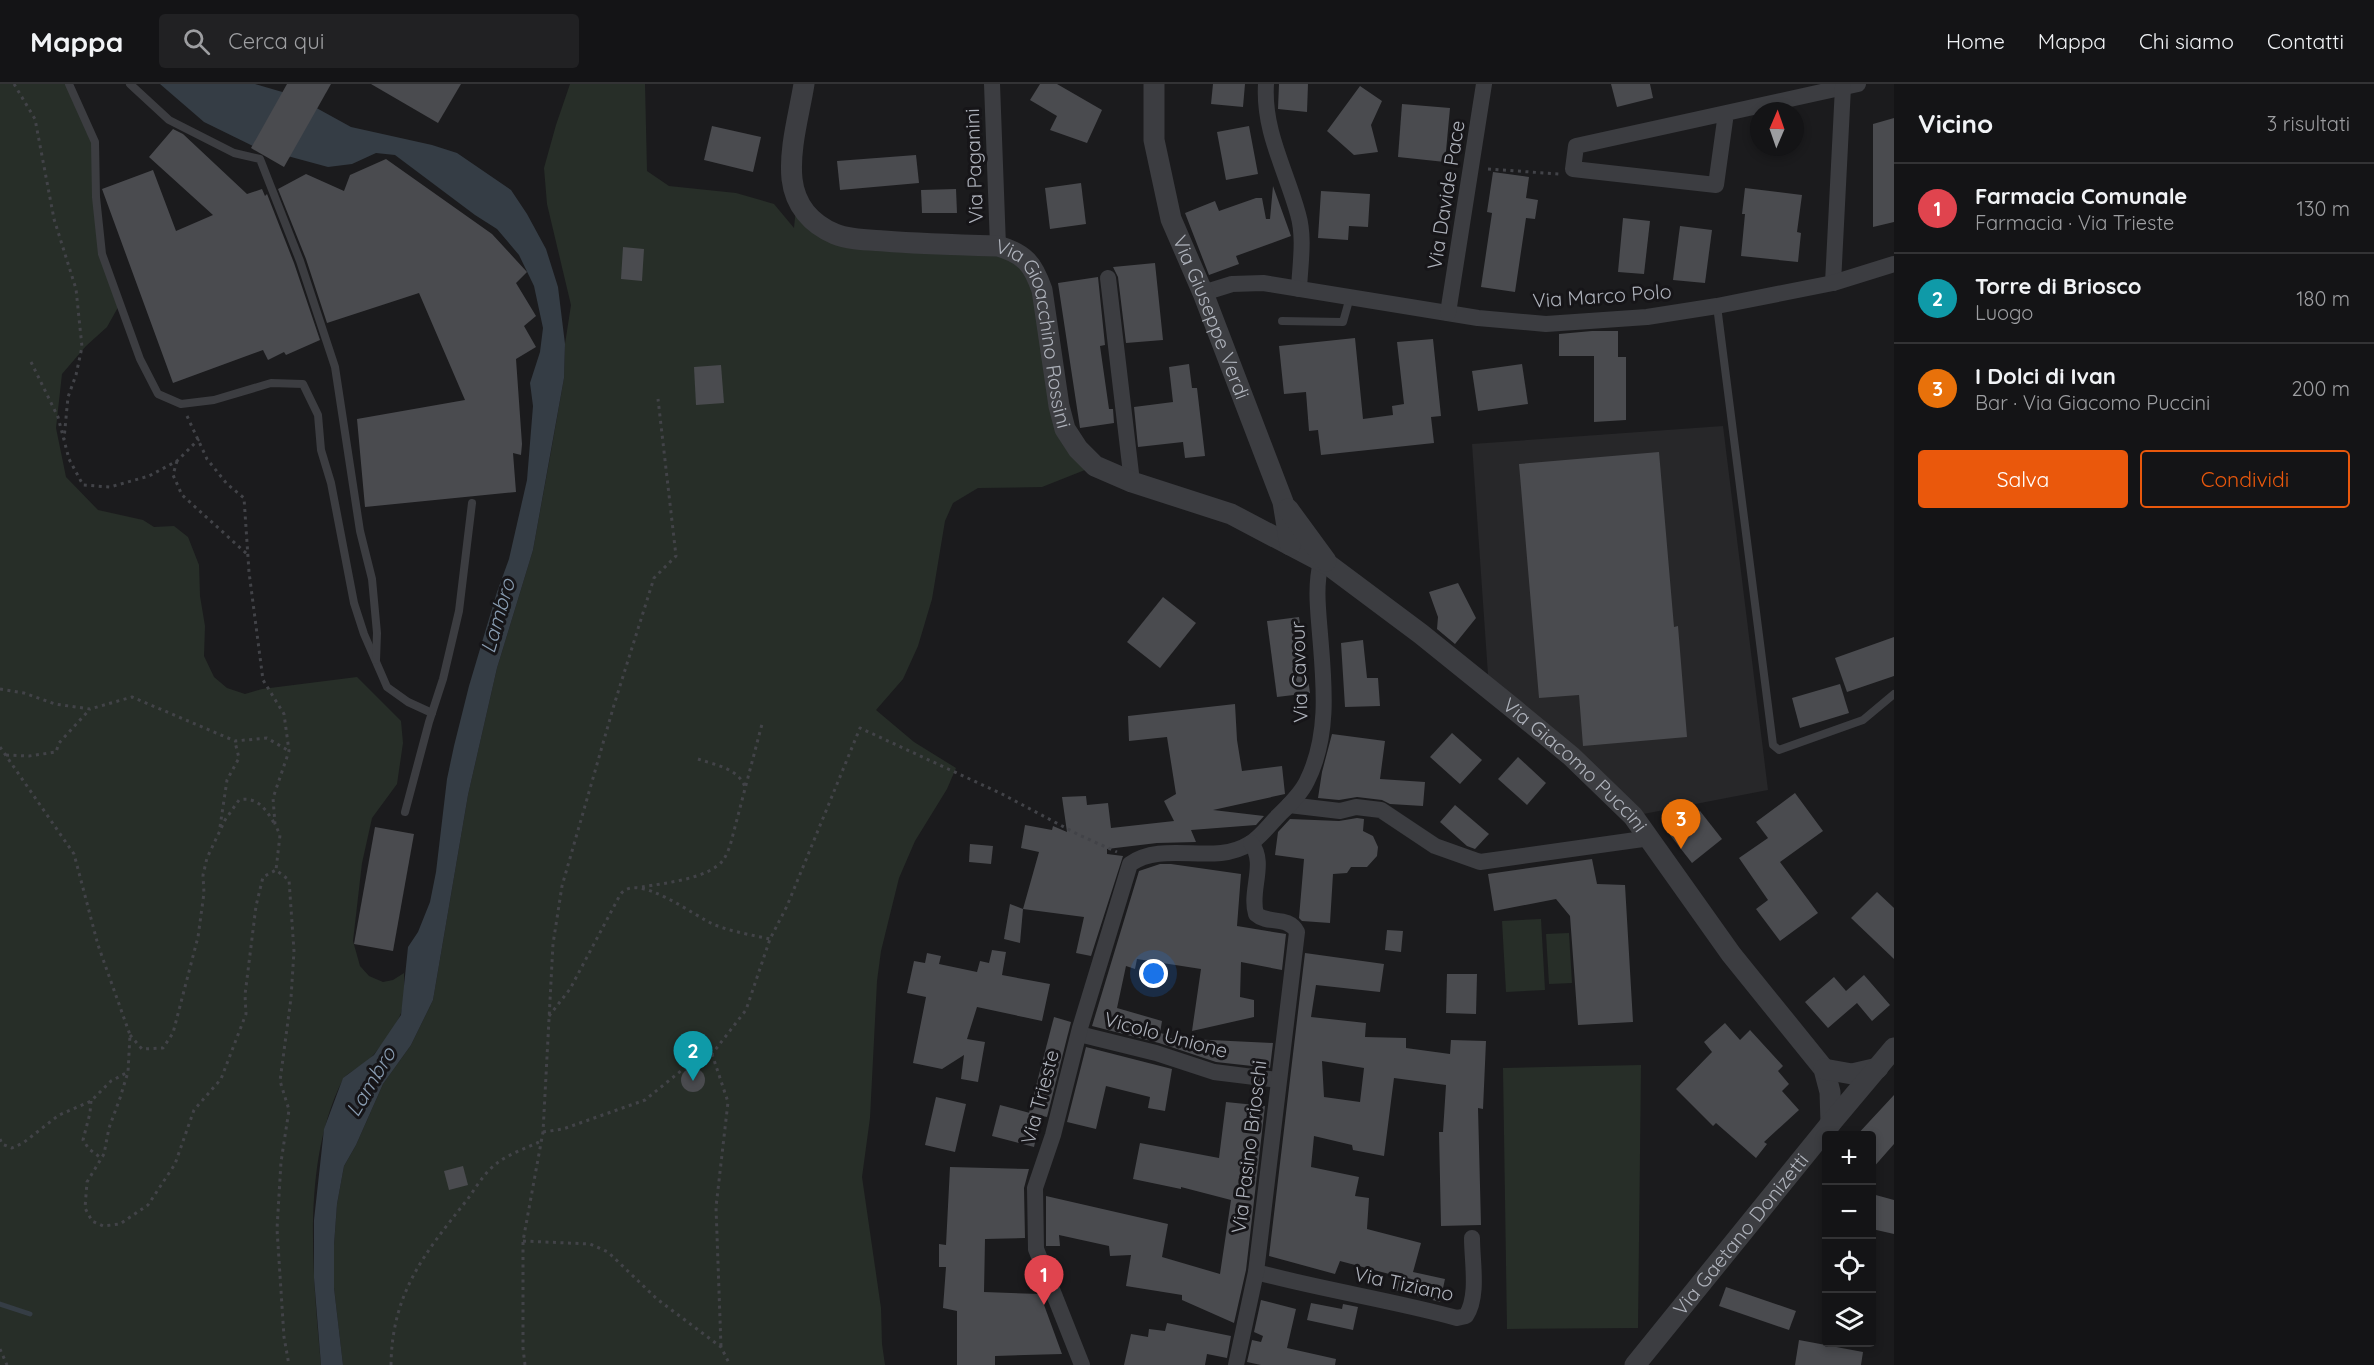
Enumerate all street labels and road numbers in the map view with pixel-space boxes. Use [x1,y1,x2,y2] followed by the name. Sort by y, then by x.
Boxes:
[959,108,988,224] street label: Via Paganini
[1421,119,1470,271] street label: Via Davide Pace
[1168,231,1255,403] street label: Via Giuseppe Verdi
[993,233,1077,431] street label: Via Gioacchino Rossini
[1532,278,1672,313] street label: Via Marco Polo
[1284,620,1313,723] street label: Via Cavour
[1498,692,1653,837] street label: Via Giacomo Puccini
[1102,1006,1231,1063] street label: Vicolo Unione
[1015,1047,1064,1147] street label: Via Trieste
[1225,1059,1272,1235] street label: Via Pasino Brioschi
[1667,1148,1814,1320] street label: Via Gaetano Donizetti
[1352,1261,1456,1306] street label: Via Tiziano

